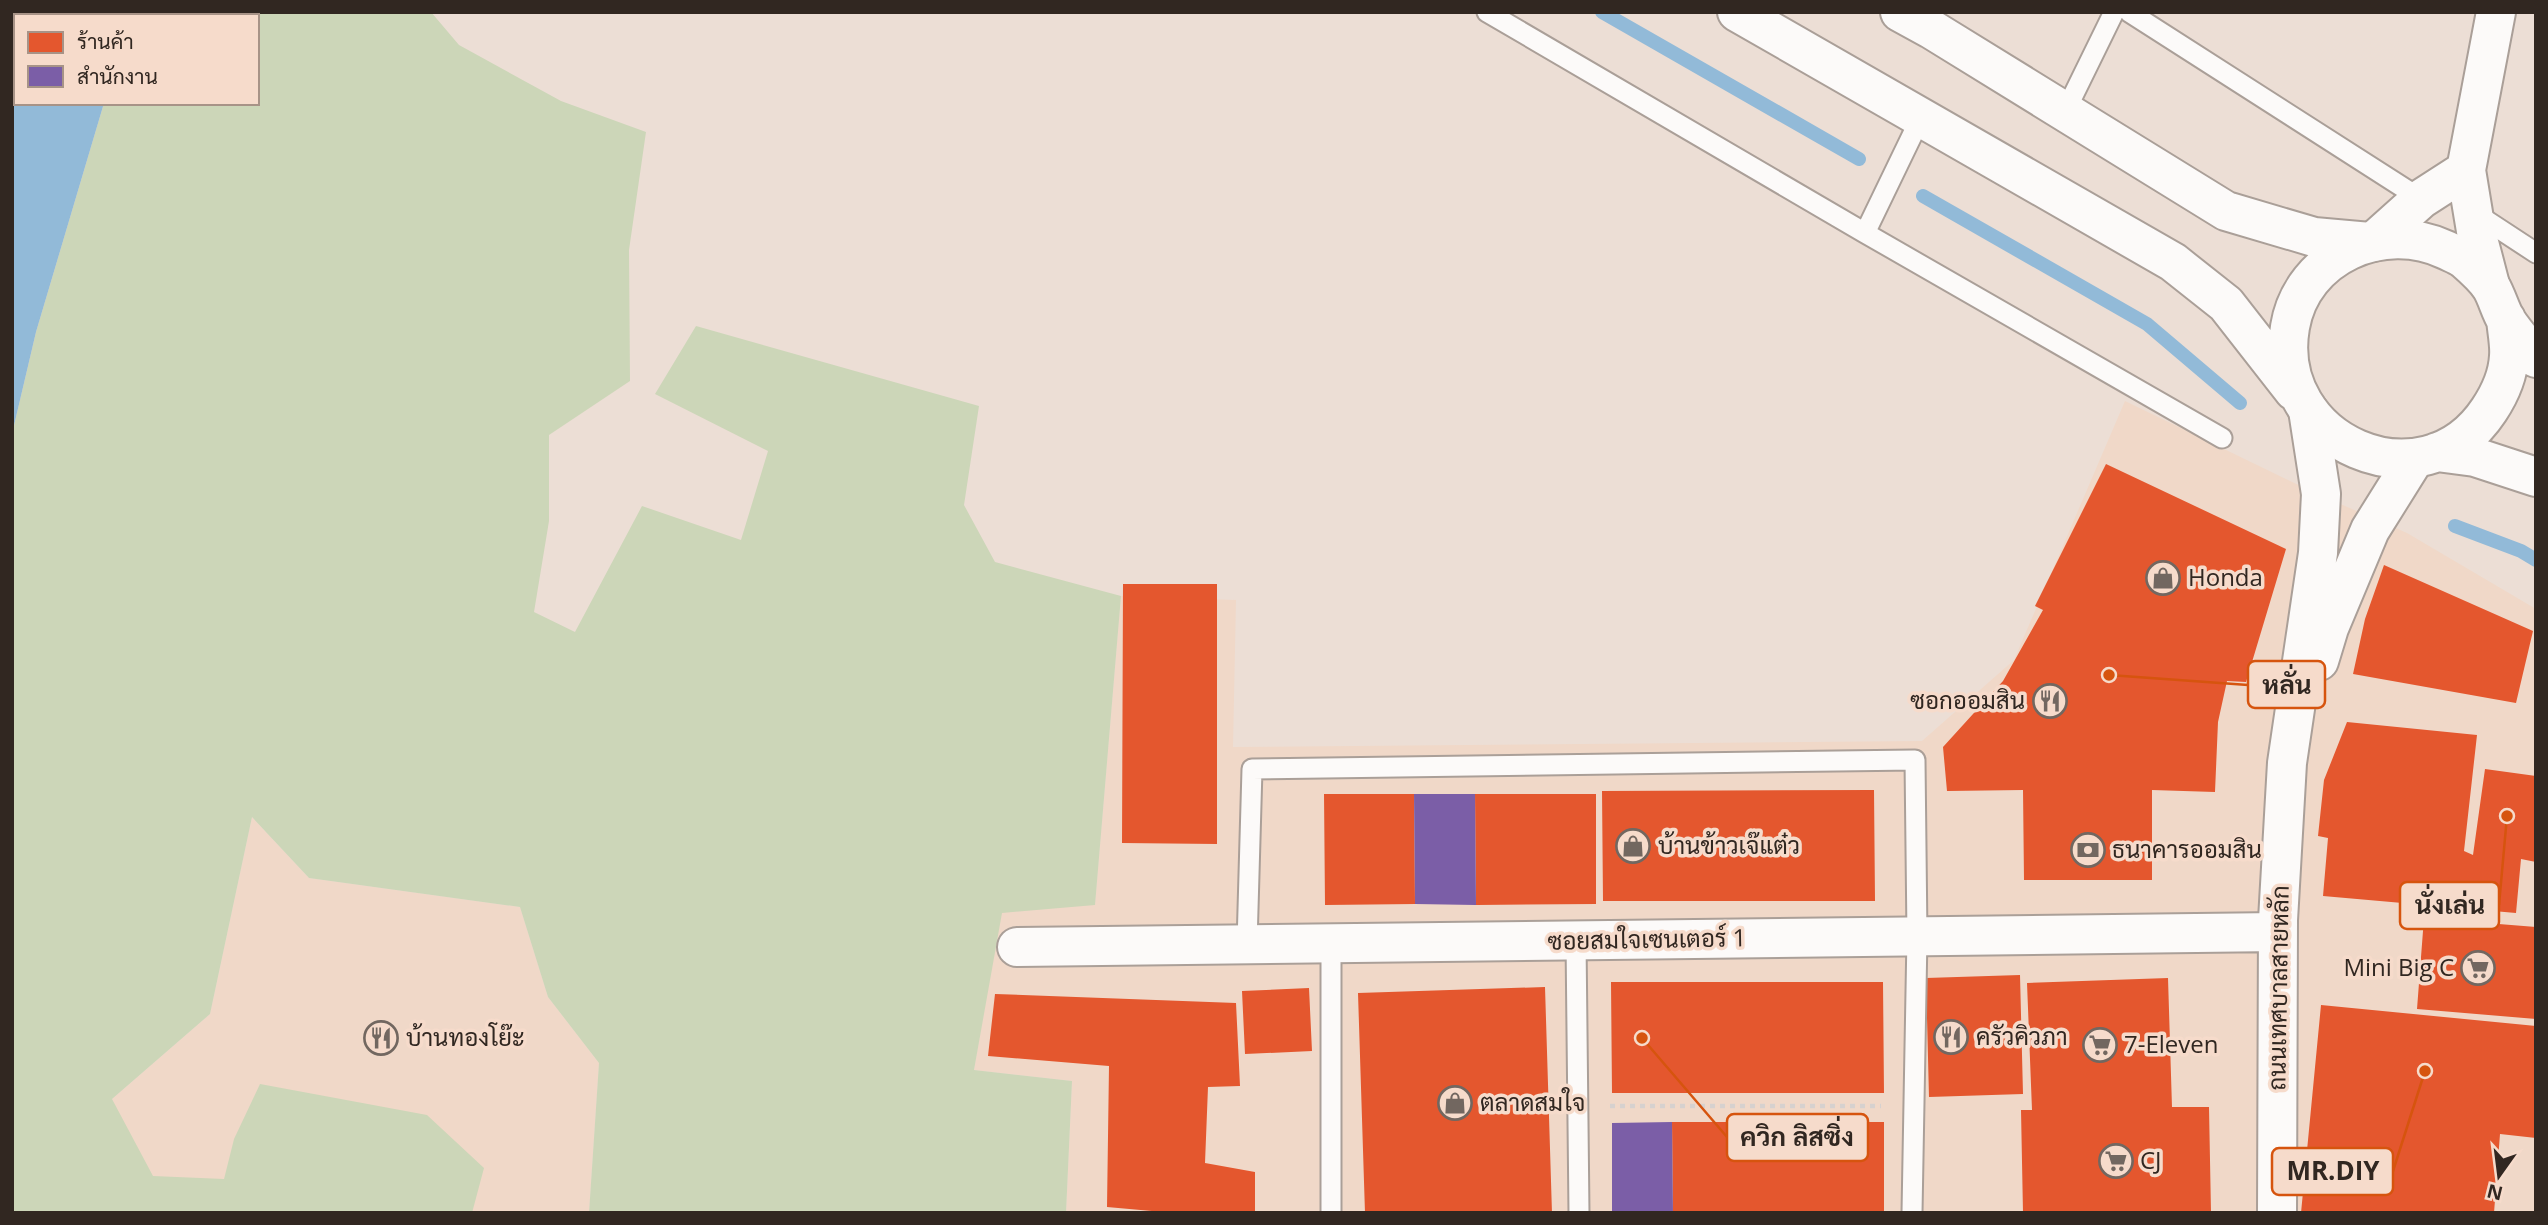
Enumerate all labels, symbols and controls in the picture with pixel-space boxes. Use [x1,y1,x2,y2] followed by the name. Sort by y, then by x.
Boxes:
[14,14,259,105] legend
[77,27,134,55] text: ร้านค้า
[77,62,158,90] text: สำนักงาน
[2144,559,2182,597] shop icon: Honda
[2188,560,2263,593] place label: Honda
[2248,661,2325,708] callout: หลั่น
[2262,663,2312,702] text: หลั่น
[2031,682,2069,720] restaurant icon: ซอกออมสิน
[1910,683,2025,716] place label: ซอกออมสิน
[1614,827,1652,865] shop icon: บ้านข้าวเจ๊แต๋ว
[1658,828,1800,861] place label: บ้านข้าวเจ๊แต๋ว
[2069,831,2107,869] bank icon: ธนาคารออมสิน
[2112,832,2262,865] place label: ธนาคารออมสิน
[2400,882,2499,929] callout: นั่งเล่น
[2415,883,2485,922] text: นั่งเล่น
[2259,885,2296,1091] street label: ถนนเทศบาลสายหลัก
[1547,920,1747,957] street label: ซอยสมใจเซนเตอร์ 1
[2459,949,2497,987] supermarket icon: Mini Big C
[2343,950,2454,983] place label: Mini Big C
[1932,1018,1970,1056] restaurant icon: ครัวคิวภา
[362,1019,400,1057] restaurant icon: บ้านทองโย๊ะ
[1976,1019,2068,1052] place label: ครัวคิวภา
[406,1020,525,1053] place label: บ้านทองโย๊ะ
[2081,1026,2119,1064] supermarket icon: 7-Eleven
[2124,1027,2219,1060] place label: 7-Eleven
[1436,1084,1474,1122] shop icon: ตลาดสมใจ
[1480,1085,1585,1118] place label: ตลาดสมใจ
[1727,1114,1868,1161] callout: ควิก ลิสซิ่ง
[1740,1115,1854,1154] text: ควิก ลิสซิ่ง
[2464,1141,2534,1211] north arrow
[2097,1142,2135,1180] supermarket icon: CJ
[2140,1143,2162,1176] place label: CJ
[2272,1148,2393,1195] callout: MR.DIY
[2286,1152,2380,1188] text: MR.DIY
[2484,1178,2506,1207] text: N

